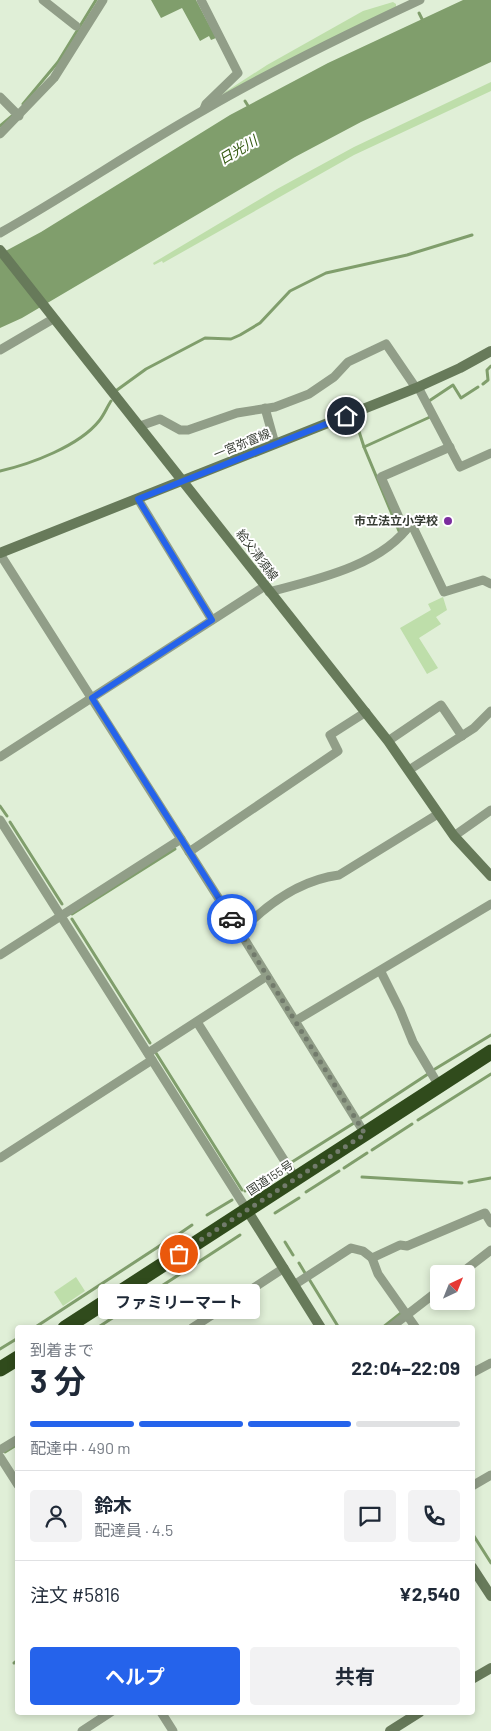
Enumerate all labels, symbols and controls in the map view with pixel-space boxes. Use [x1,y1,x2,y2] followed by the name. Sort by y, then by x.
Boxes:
[215,130,262,168] water label: 日光川
[325,395,367,437] pin
[332,402,360,430] icon: home
[211,425,272,461] street label: 一宮弥富線
[354,513,438,527] place label: 市立法立小学校
[442,515,454,527] marker: 市立法立小学校
[234,526,281,583] street label: 給父清須線
[207,894,257,944] courier
[218,905,246,933] icon: car
[244,1157,295,1197] street label: 国道155号
[158,1233,200,1275] pin
[165,1240,193,1268] icon: bag
[430,1265,475,1310] north arrow
[430,1265,475,1310] map controls
[98,1284,260,1319] callout: ファミリーマート
[115,1292,243,1311] text: ファミリーマート
[30,1340,94,1359] text: 到着まで
[351,1356,460,1379] text: 22:04–22:09
[30,1361,86,1399] text: 3 分
[30,1438,130,1457] text: 配達中 · 490 m
[30,1490,82,1542] button: person
[344,1490,396,1542] button: chat
[408,1490,460,1542] button: phone
[94,1493,132,1516] text: 鈴木
[94,1520,173,1539] text: 配達員 · 4.5
[399,1582,460,1605] text: ¥2,540
[30,1583,120,1606] text: 注文 #5816
[30,1647,240,1705] button: ヘルプ
[250,1647,460,1705] button: 共有

